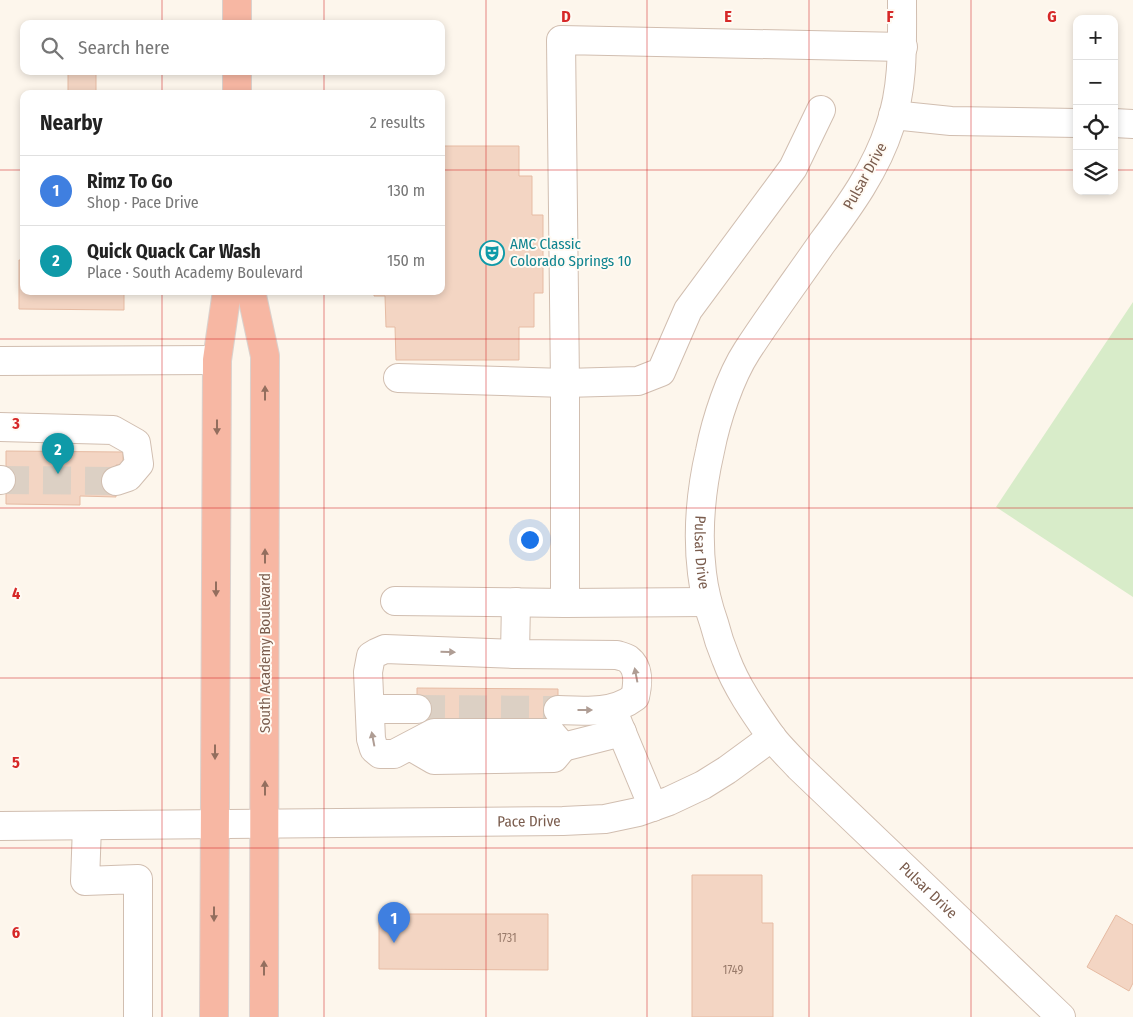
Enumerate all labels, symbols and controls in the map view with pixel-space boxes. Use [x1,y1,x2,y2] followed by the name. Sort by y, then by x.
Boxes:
[561,7,571,26] text: D
[724,7,732,26] text: E
[886,7,894,26] text: F
[1047,7,1057,26] text: G
[1073,15,1118,195] map controls
[1073,15,1118,60] button: +
[20,20,445,75] search box
[38,34,66,62] icon: search
[78,36,170,59] text: Search here
[1073,60,1118,105] button: −
[1073,105,1118,150] button: locate
[40,110,102,136] text: Nearby
[370,113,425,132] text: 2 results
[839,140,891,212] street label: Pulsar Drive
[1073,150,1118,195] button: layers
[87,170,173,193] text: Rimz To Go
[53,181,59,200] text: 1
[387,181,425,200] text: 130 m
[87,193,199,212] text: Shop · Pace Drive
[510,235,631,270] place label: AMC Classic Colorado Springs 10
[87,240,261,263] text: Quick Quack Car Wash
[479,240,505,266] theatre icon: AMC Classic Colorado Springs 10
[52,251,60,270] text: 2
[387,251,425,270] text: 150 m
[87,263,303,282] text: Place · South Academy Boulevard
[261,385,269,401] one-way arrow
[11,414,20,433] text: 3
[213,419,221,435] one-way arrow
[42,433,74,474] pin: 2
[691,515,713,591] street label: Pulsar Drive
[517,527,543,553] your location
[261,548,269,564] one-way arrow
[256,573,274,733] street label: South Academy Boulevard
[212,582,220,598] one-way arrow
[12,584,20,603] text: 4
[440,648,456,656] one-way arrow
[632,667,640,683] one-way arrow
[577,706,593,714] one-way arrow
[368,731,376,747] one-way arrow
[211,744,219,760] one-way arrow
[12,753,20,772] text: 5
[261,780,269,796] one-way arrow
[497,812,561,831] street label: Pace Drive
[895,858,961,922] street label: Pulsar Drive
[378,902,410,943] pin: 1
[210,907,218,923] one-way arrow
[12,923,20,942] text: 6
[497,931,517,945] house number: 1731
[260,960,268,976] one-way arrow
[723,963,743,977] house number: 1749

